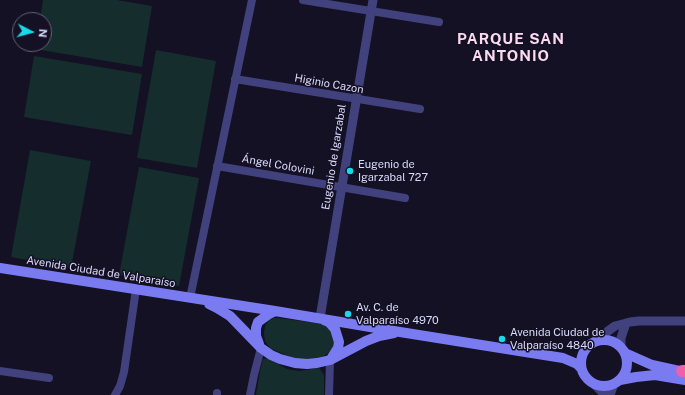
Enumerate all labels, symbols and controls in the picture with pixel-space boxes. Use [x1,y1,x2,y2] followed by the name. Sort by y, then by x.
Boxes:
[12,12,52,52] north arrow
[37,28,49,38] text: N
[457,30,565,65] district label: PARQUE SAN ANTONIO
[293,71,365,97] street label: Higinio Cazon
[319,103,349,211] street label: Eugenio de Igarzabal
[241,152,315,178] street label: Ángel Colovini
[358,158,428,184] place label: Eugenio de Igarzabal 727
[345,166,355,176] marker: Eugenio de Igarzabal 727
[26,254,176,290] street label: Avenida Ciudad de Valparaíso
[356,301,439,327] place label: Av. C. de Valparaíso 4970
[343,309,353,319] marker: Av. C. de Valparaíso 4970
[510,326,605,352] place label: Avenida Ciudad de Valparaíso 4840
[497,334,507,344] marker: Avenida Ciudad de Valparaíso 4840

